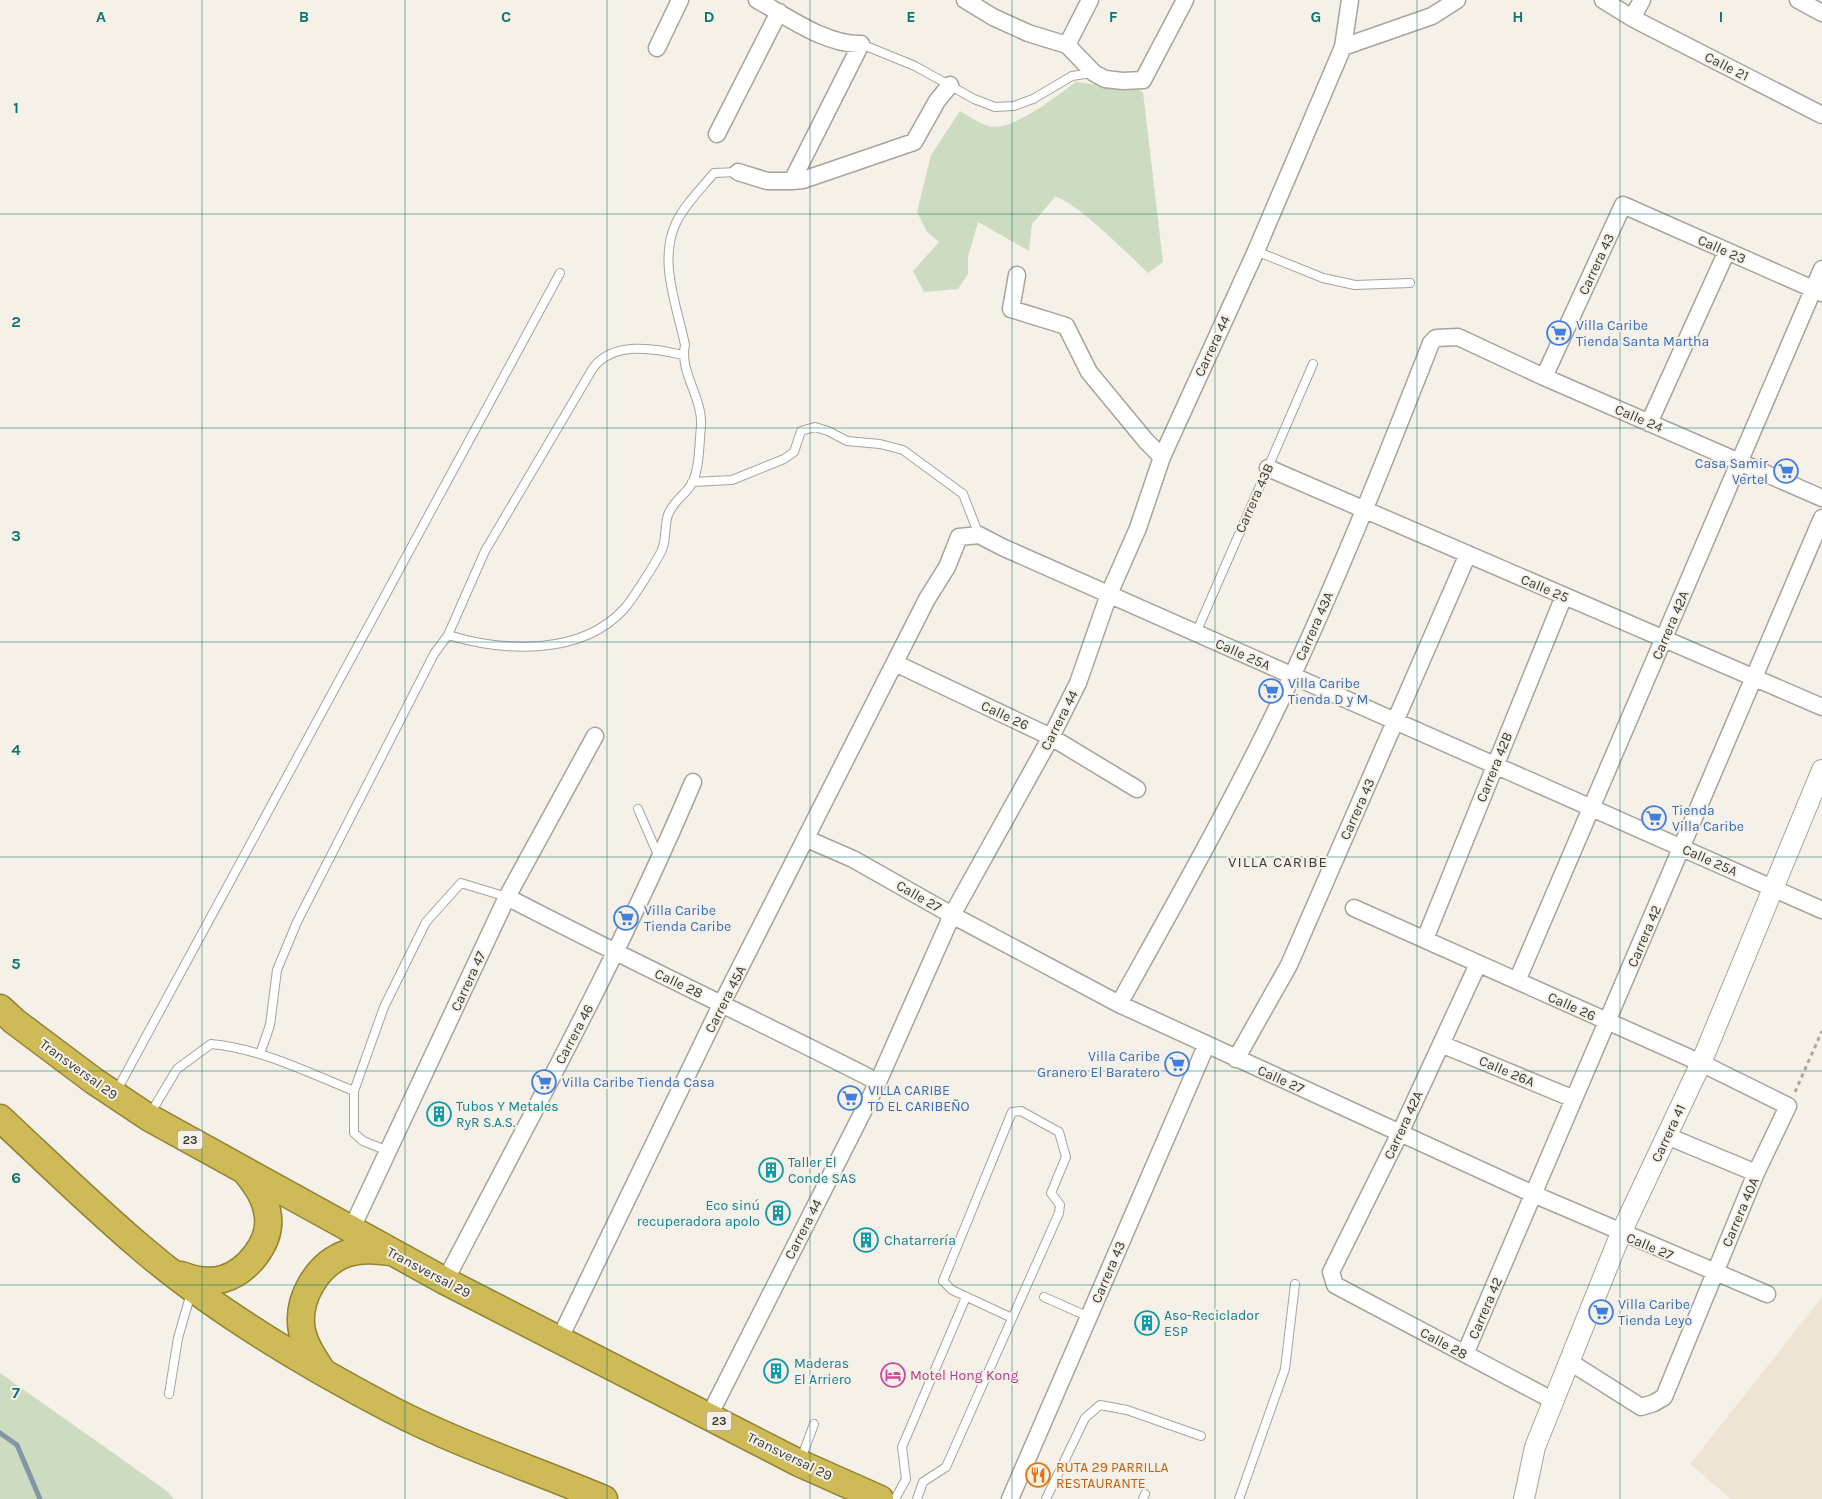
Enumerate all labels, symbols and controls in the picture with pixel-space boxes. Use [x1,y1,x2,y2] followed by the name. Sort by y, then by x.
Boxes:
[96,7,106,26] text: A
[299,7,309,26] text: B
[501,7,511,26] text: C
[704,7,715,26] text: D
[906,7,916,26] text: E
[1109,7,1118,26] text: F
[1311,7,1321,26] text: G
[1512,7,1524,26] text: H
[1719,7,1723,26] text: I
[1702,48,1752,85] street label: Calle 21
[13,98,19,117] text: 1
[1575,231,1618,298] street label: Carrera 43
[1695,231,1749,268] street label: Calle 23
[11,312,21,331] text: 2
[1191,313,1234,379] street label: Carrera 44
[1576,317,1709,350] place label: Villa Caribe Tienda Santa Martha
[1546,320,1572,346] supermarket icon: Villa Caribe Tienda Santa Martha
[1612,401,1666,436] street label: Calle 24
[1695,455,1769,488] place label: Casa Samir Vertel
[1773,458,1799,484] supermarket icon: Casa Samir Vertel
[1232,461,1277,536] street label: Carrera 43B
[11,526,21,545] text: 3
[1518,571,1572,606] street label: Calle 25
[1648,588,1693,662] street label: Carrera 42A
[1292,589,1337,663] street label: Carrera 43A
[1213,635,1273,674] street label: Calle 25A
[1288,675,1368,708] place label: Villa Caribe Tienda D y M
[1258,678,1284,704] supermarket icon: Villa Caribe Tienda D y M
[1037,687,1082,753] street label: Carrera 44
[978,697,1031,734] street label: Calle 26
[1473,730,1516,805] street label: Carrera 42B
[11,740,21,759] text: 4
[1336,776,1379,843] street label: Carrera 43
[1672,802,1744,835] place label: Tienda Villa Caribe
[1641,805,1667,831] supermarket icon: Tienda Villa Caribe
[1680,841,1740,880] street label: Calle 25A
[1228,853,1328,871] district label: VILLA CARIBE
[893,877,945,916] street label: Calle 27
[644,902,731,935] place label: Villa Caribe Tienda Caribe
[1624,903,1665,970] street label: Carrera 42
[613,905,639,931] supermarket icon: Villa Caribe Tienda Caribe
[447,948,490,1014] street label: Carrera 47
[11,954,21,973] text: 5
[701,963,750,1036] street label: Carrera 45A
[652,965,706,1002] street label: Calle 28
[1545,988,1598,1025] street label: Calle 26
[552,1001,597,1067] street label: Carrera 46
[36,1035,121,1103] street label: Transversal 29
[1037,1048,1160,1081] place label: Villa Caribe Granero El Baratero
[1164,1051,1190,1077] supermarket icon: Villa Caribe Granero El Baratero
[1476,1052,1537,1091] street label: Calle 26A
[1255,1062,1307,1097] street label: Calle 27
[531,1069,557,1095] supermarket icon: Villa Caribe Tienda Casa
[562,1074,715,1091] place label: Villa Caribe Tienda Casa
[868,1082,970,1115] place label: VILLA CARIBE TD EL CARIBEÑO
[837,1085,863,1111] supermarket icon: VILLA CARIBE TD EL CARIBEÑO
[1380,1088,1427,1162] street label: Carrera 42A
[456,1098,559,1131] place label: Tubos Y Metales RyR S.A.S.
[426,1101,452,1127] building icon: Tubos Y Metales RyR S.A.S.
[1648,1101,1689,1165] street label: Carrera 41
[178,1130,202,1150] road number: 23
[788,1154,856,1187] place label: Taller El Conde SAS
[758,1157,784,1183] building icon: Taller El Conde SAS
[11,1168,21,1187] text: 6
[1718,1175,1763,1250] street label: Carrera 40A
[781,1196,826,1262] street label: Carrera 44
[637,1197,760,1230] place label: Eco sinú recuperadora apolo
[765,1200,791,1226] building icon: Eco sinú recuperadora apolo
[853,1227,879,1253] building icon: Chatarrería
[1624,1229,1676,1264] street label: Calle 27
[884,1232,956,1249] place label: Chatarrería
[1088,1239,1129,1306] street label: Carrera 43
[384,1243,474,1302] street label: Transversal 29
[1465,1275,1506,1342] street label: Carrera 42
[1618,1296,1692,1329] place label: Villa Caribe Tienda Leyo
[1588,1299,1614,1325] supermarket icon: Villa Caribe Tienda Leyo
[1164,1307,1260,1340] place label: Aso-Reciclador ESP
[1134,1310,1160,1336] building icon: Aso-Reciclador ESP
[1417,1324,1470,1363] street label: Calle 28
[794,1355,851,1388] place label: Maderas El Arriero
[763,1358,789,1384] building icon: Maderas El Arriero
[880,1362,906,1388] hotel icon: Motel Hong Kong
[910,1367,1018,1384] place label: Motel Hong Kong
[12,1383,20,1402] text: 7
[706,1412,732,1430] road number: 23
[745,1429,835,1484] street label: Transversal 29
[1056,1459,1169,1492] place label: RUTA 29 PARRILLA RESTAURANTE
[1025,1462,1051,1488] restaurant icon: RUTA 29 PARRILLA RESTAURANTE

